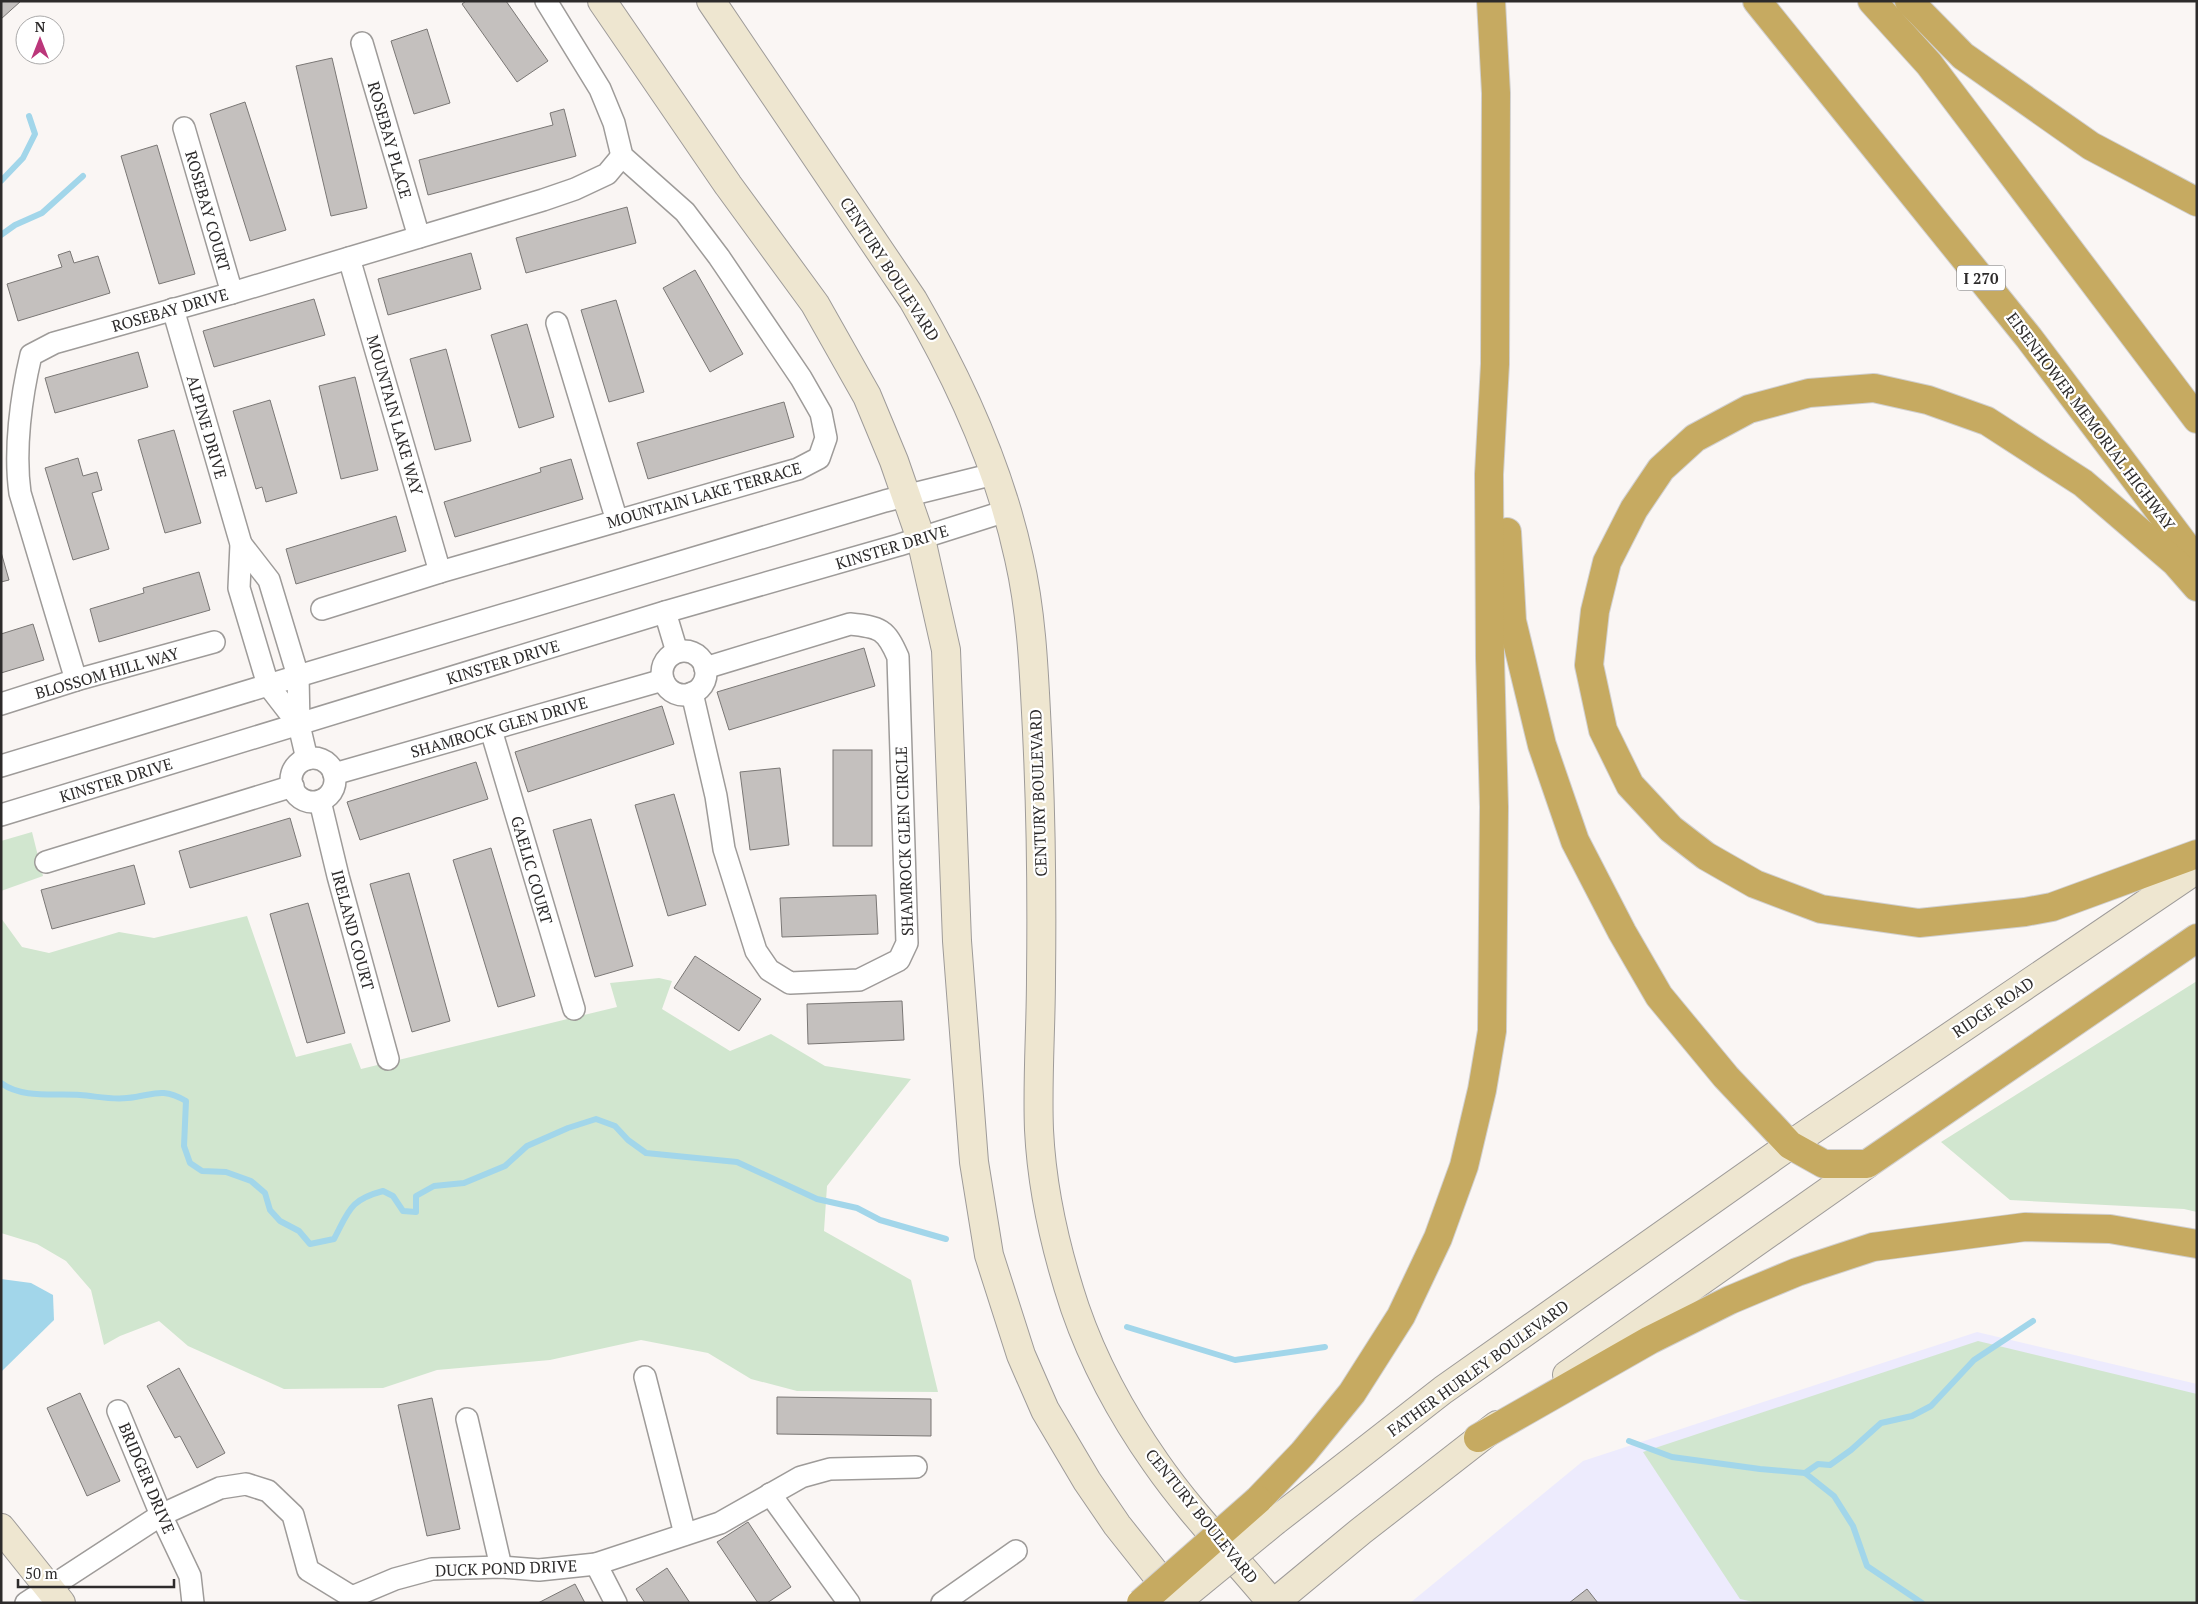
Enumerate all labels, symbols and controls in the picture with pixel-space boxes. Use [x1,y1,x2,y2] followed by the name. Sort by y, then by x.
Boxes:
[15,15,65,65] north arrow
[35,17,46,36] text: N
[363,79,417,201] street label: ROSEBAY PLACE
[180,148,236,274] street label: ROSEBAY COURT
[835,193,945,345] street label: CENTURY BOULEVARD
[1957,266,2005,290] road number: I 270
[109,283,231,337] street label: ROSEBAY DRIVE
[2002,308,2181,535] street label: EISENHOWER MEMORIAL HIGHWAY
[362,332,429,498] street label: MOUNTAIN LAKE WAY
[182,372,232,482] street label: ALPINE DRIVE
[604,457,804,533] street label: MOUNTAIN LAKE TERRACE
[833,519,951,575] street label: KINSTER DRIVE
[444,634,562,690] street label: KINSTER DRIVE
[32,642,182,704] street label: BLOSSOM HILL WAY
[408,691,590,763] street label: SHAMROCK GLEN DRIVE
[1024,709,1052,877] street label: CENTURY BOULEVARD
[890,746,918,936] street label: SHAMROCK GLEN CIRCLE
[57,752,175,808] street label: KINSTER DRIVE
[506,813,558,927] street label: GAELIC COURT
[326,867,380,993] street label: IRELAND COURT
[1948,972,2038,1042] street label: RIDGE ROAD
[1383,1295,1573,1441] street label: FATHER HURLEY BOULEVARD
[114,1419,180,1537] street label: BRIDGER DRIVE
[1141,1444,1263,1588] street label: CENTURY BOULEVARD
[435,1555,577,1581] street label: DUCK POND DRIVE
[18,1556,174,1588] scale bar
[25,1563,58,1583] text: 50 m

